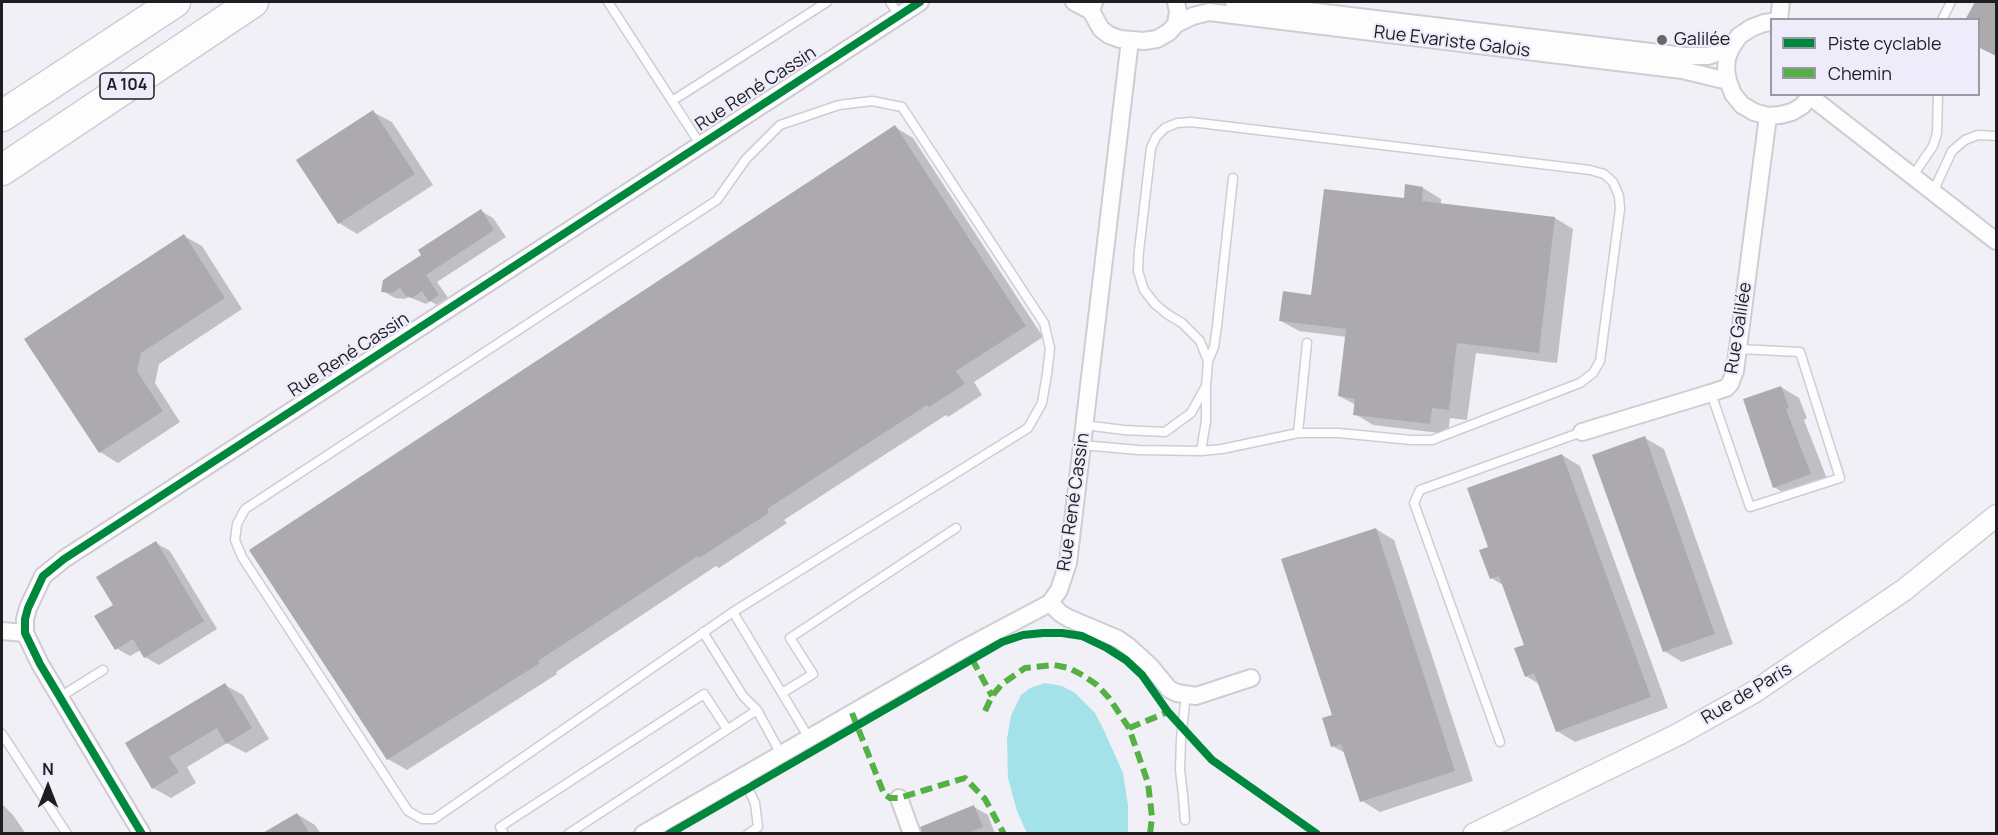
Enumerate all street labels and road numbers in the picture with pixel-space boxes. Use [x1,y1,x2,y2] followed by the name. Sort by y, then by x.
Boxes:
[1373,22,1531,62] street label: Rue Evariste Galois
[692,42,820,136] street label: Rue René Cassin
[100,73,154,99] road number: A 104
[1721,281,1757,375] street label: Rue Galilée
[285,308,413,402] street label: Rue René Cassin
[1054,432,1094,572] street label: Rue René Cassin
[1698,659,1796,729] street label: Rue de Paris

